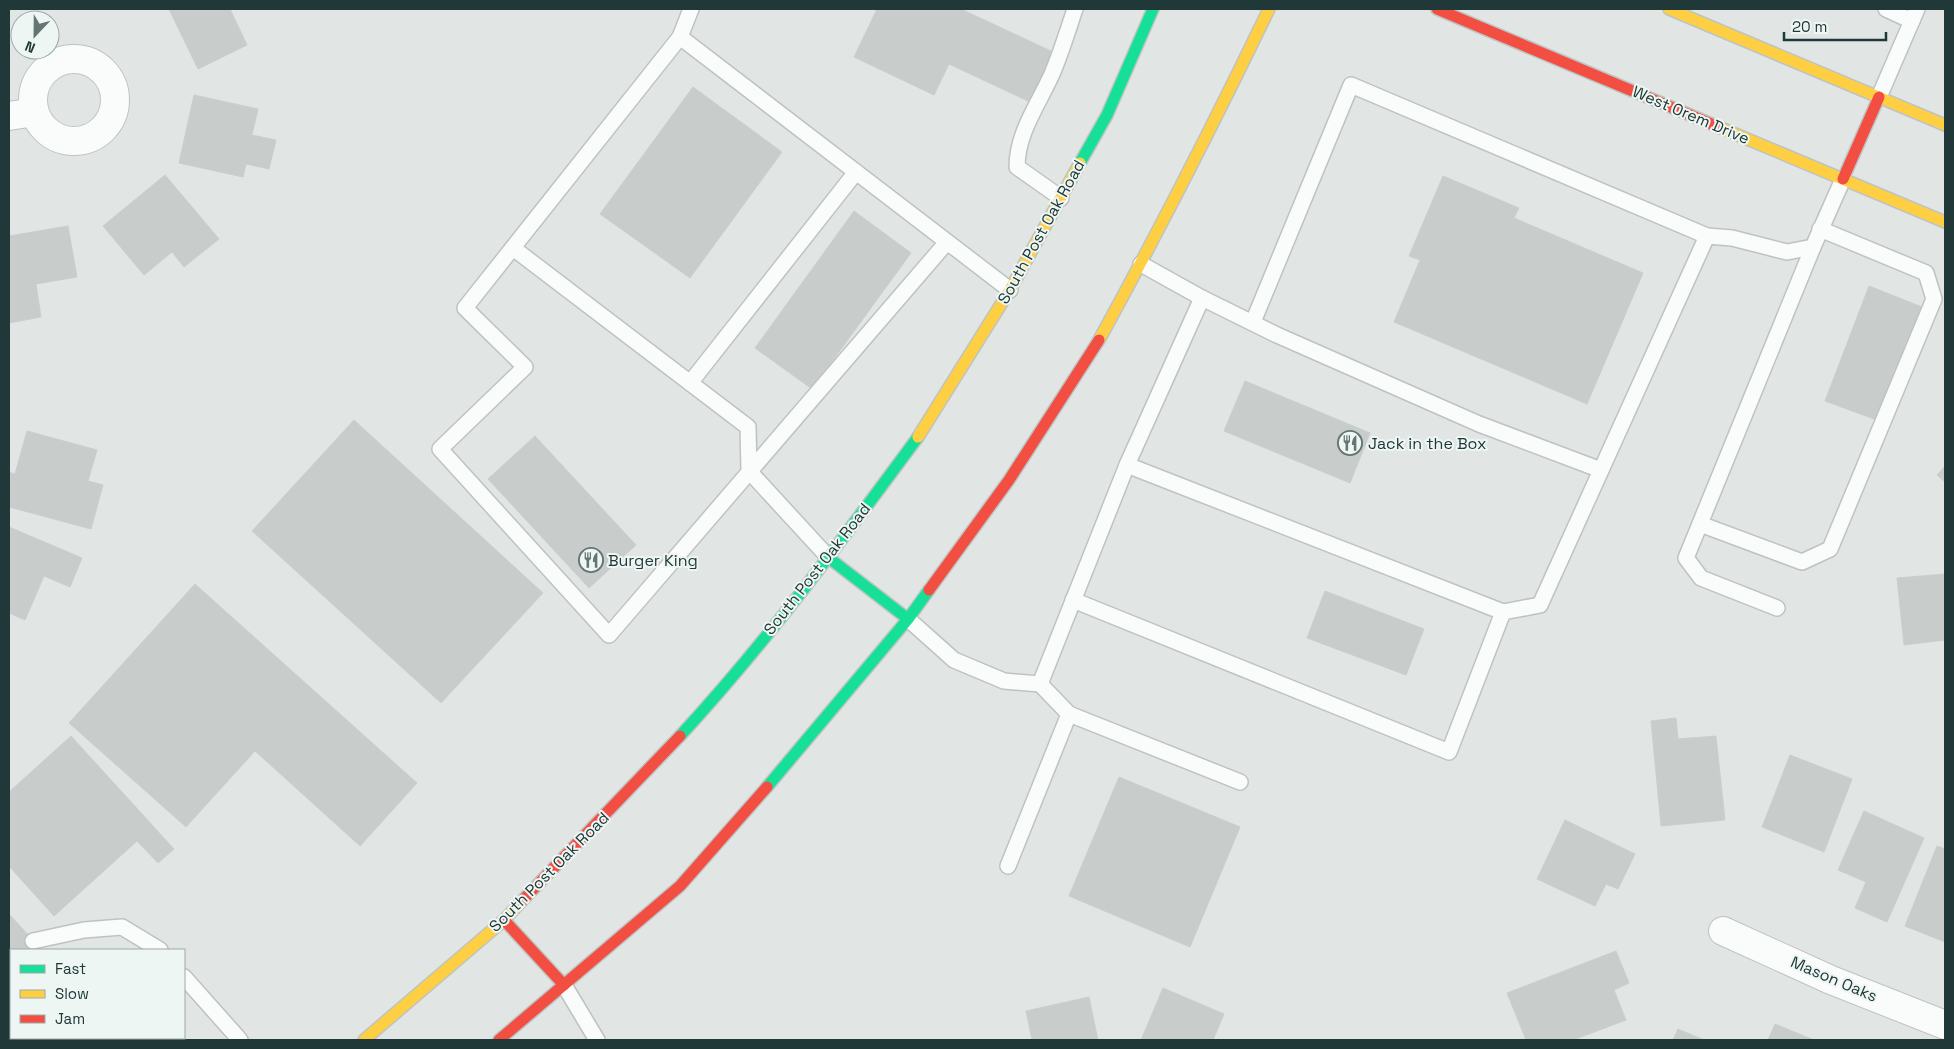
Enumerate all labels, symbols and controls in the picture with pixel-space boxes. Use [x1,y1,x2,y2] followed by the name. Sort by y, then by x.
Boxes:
[10,10,60,60] north arrow
[1784,10,1886,42] scale bar
[1792,17,1827,36] text: 20 m
[22,37,38,57] text: N
[1629,81,1753,149] street label: West Orem Drive
[993,156,1089,308] street label: South Post Oak Road
[1337,430,1363,456] restaurant icon: Jack in the Box
[1368,433,1486,454] place label: Jack in the Box
[759,499,875,639] street label: South Post Oak Road
[578,547,604,573] restaurant icon: Burger King
[608,550,698,571] place label: Burger King
[484,807,614,937] street label: South Post Oak Road
[10,949,185,1039] legend
[1788,951,1880,1007] street label: Mason Oaks
[55,959,86,978] text: Fast
[55,984,89,1003] text: Slow
[55,1009,85,1028] text: Jam

